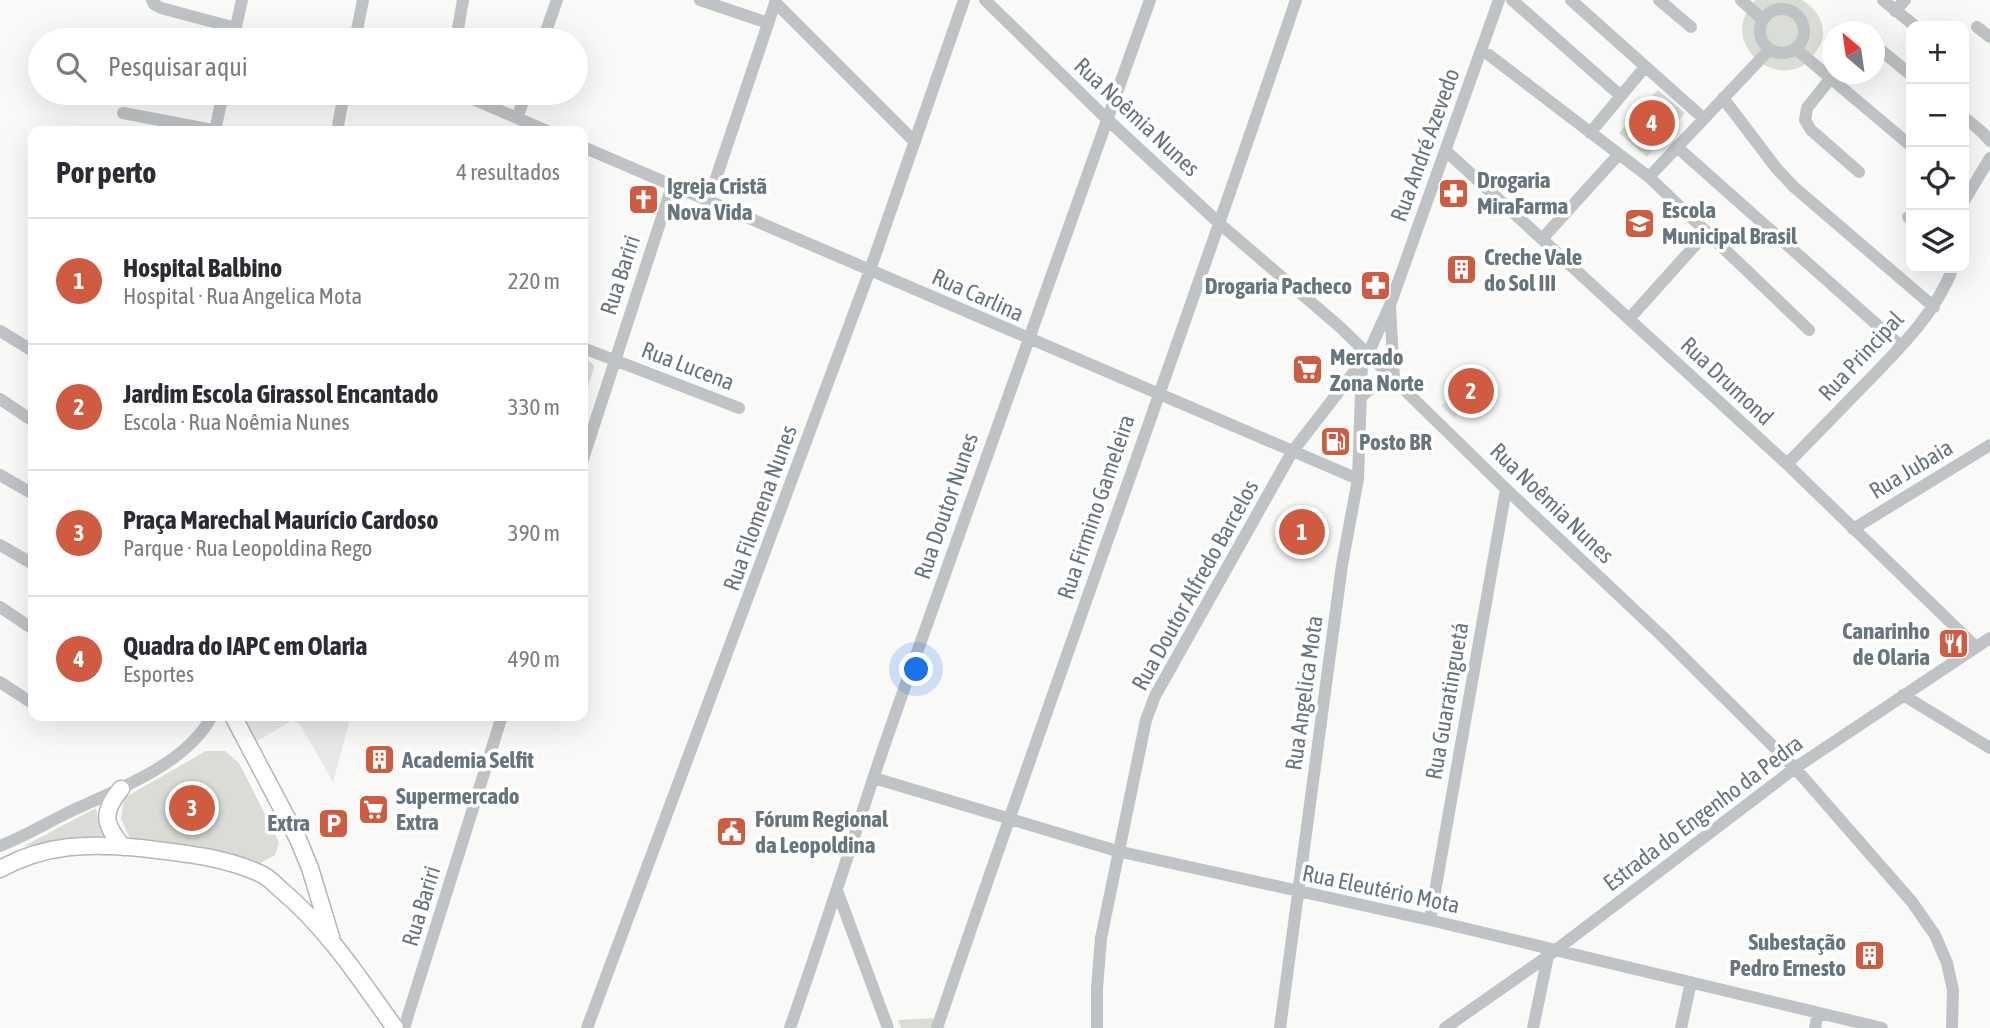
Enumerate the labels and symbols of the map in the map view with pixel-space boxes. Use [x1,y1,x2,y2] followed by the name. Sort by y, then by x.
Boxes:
[1822,21,1885,84] north arrow
[1069,52,1205,182] street label: Rua Noêmia Nunes
[1385,65,1465,225] street label: Rua André Azevedo
[1629,97,1675,149] pin: 4
[1477,167,1569,219] place label: Drogaria MiraFarma
[667,173,767,225] place label: Igreja Cristã Nova Vida
[1437,176,1471,210] pharmacy icon: Drogaria MiraFarma
[627,182,661,216] church icon: Igreja Cristã Nova Vida
[1662,197,1798,249] place label: Escola Municipal Brasil
[1622,206,1656,240] school or university icon: Escola Municipal Brasil
[595,232,645,318] street label: Rua Bariri
[1484,244,1582,296] place label: Creche Vale do Sol III
[1444,253,1478,287] building icon: Creche Vale do Sol III
[928,263,1028,327] street label: Rua Carlina
[1358,269,1392,303] pharmacy icon: Drogaria Pacheco
[1205,273,1352,299] place label: Drogaria Pacheco
[1813,306,1909,406] street label: Rua Principal
[1675,332,1779,430] street label: Rua Drumond
[638,336,738,396] street label: Rua Lucena
[1330,344,1424,396] place label: Mercado Zona Norte
[1290,353,1324,387] supermarket icon: Mercado Zona Norte
[1448,365,1494,417] pin: 2
[1052,411,1140,603] street label: Rua Firmino Gameleira
[718,422,802,594] street label: Rua Filomena Nunes
[1319,425,1353,459] fuel station icon: Posto BR
[1359,429,1432,455] place label: Posto BR
[909,430,983,582] street label: Rua Doutor Nunes
[1865,434,1957,504] street label: Rua Jubaia
[1485,438,1619,568] street label: Rua Noêmia Nunes
[1126,475,1264,695] street label: Rua Doutor Alfredo Barcelos
[1279,506,1325,558] pin: 1
[1280,614,1328,772] street label: Rua Angelica Mota
[1842,618,1930,670] place label: Canarinho de Olaria
[1420,620,1474,782] street label: Rua Guaratinguetá
[1936,627,1970,661] restaurant icon: Canarinho de Olaria
[899,652,933,686] your location
[1598,730,1808,896] street label: Estrada do Engenho da Pedra
[362,743,396,777] building icon: Academia Selfit
[401,747,534,773] place label: Academia Selfit
[169,782,215,834] pin: 3
[396,783,520,835] place label: Supermercado Extra
[356,792,390,826] supermarket icon: Supermercado Extra
[316,806,350,840] parking icon: Extra
[755,806,889,858] place label: Fórum Regional da Leopoldina
[267,810,310,836] place label: Extra
[715,815,749,849] public building icon: Fórum Regional da Leopoldina
[1300,860,1462,918] street label: Rua Eleutério Mota
[397,863,445,949] street label: Rua Bariri
[1729,929,1846,981] place label: Subestação Pedro Ernesto
[1852,938,1886,972] building icon: Subestação Pedro Ernesto

